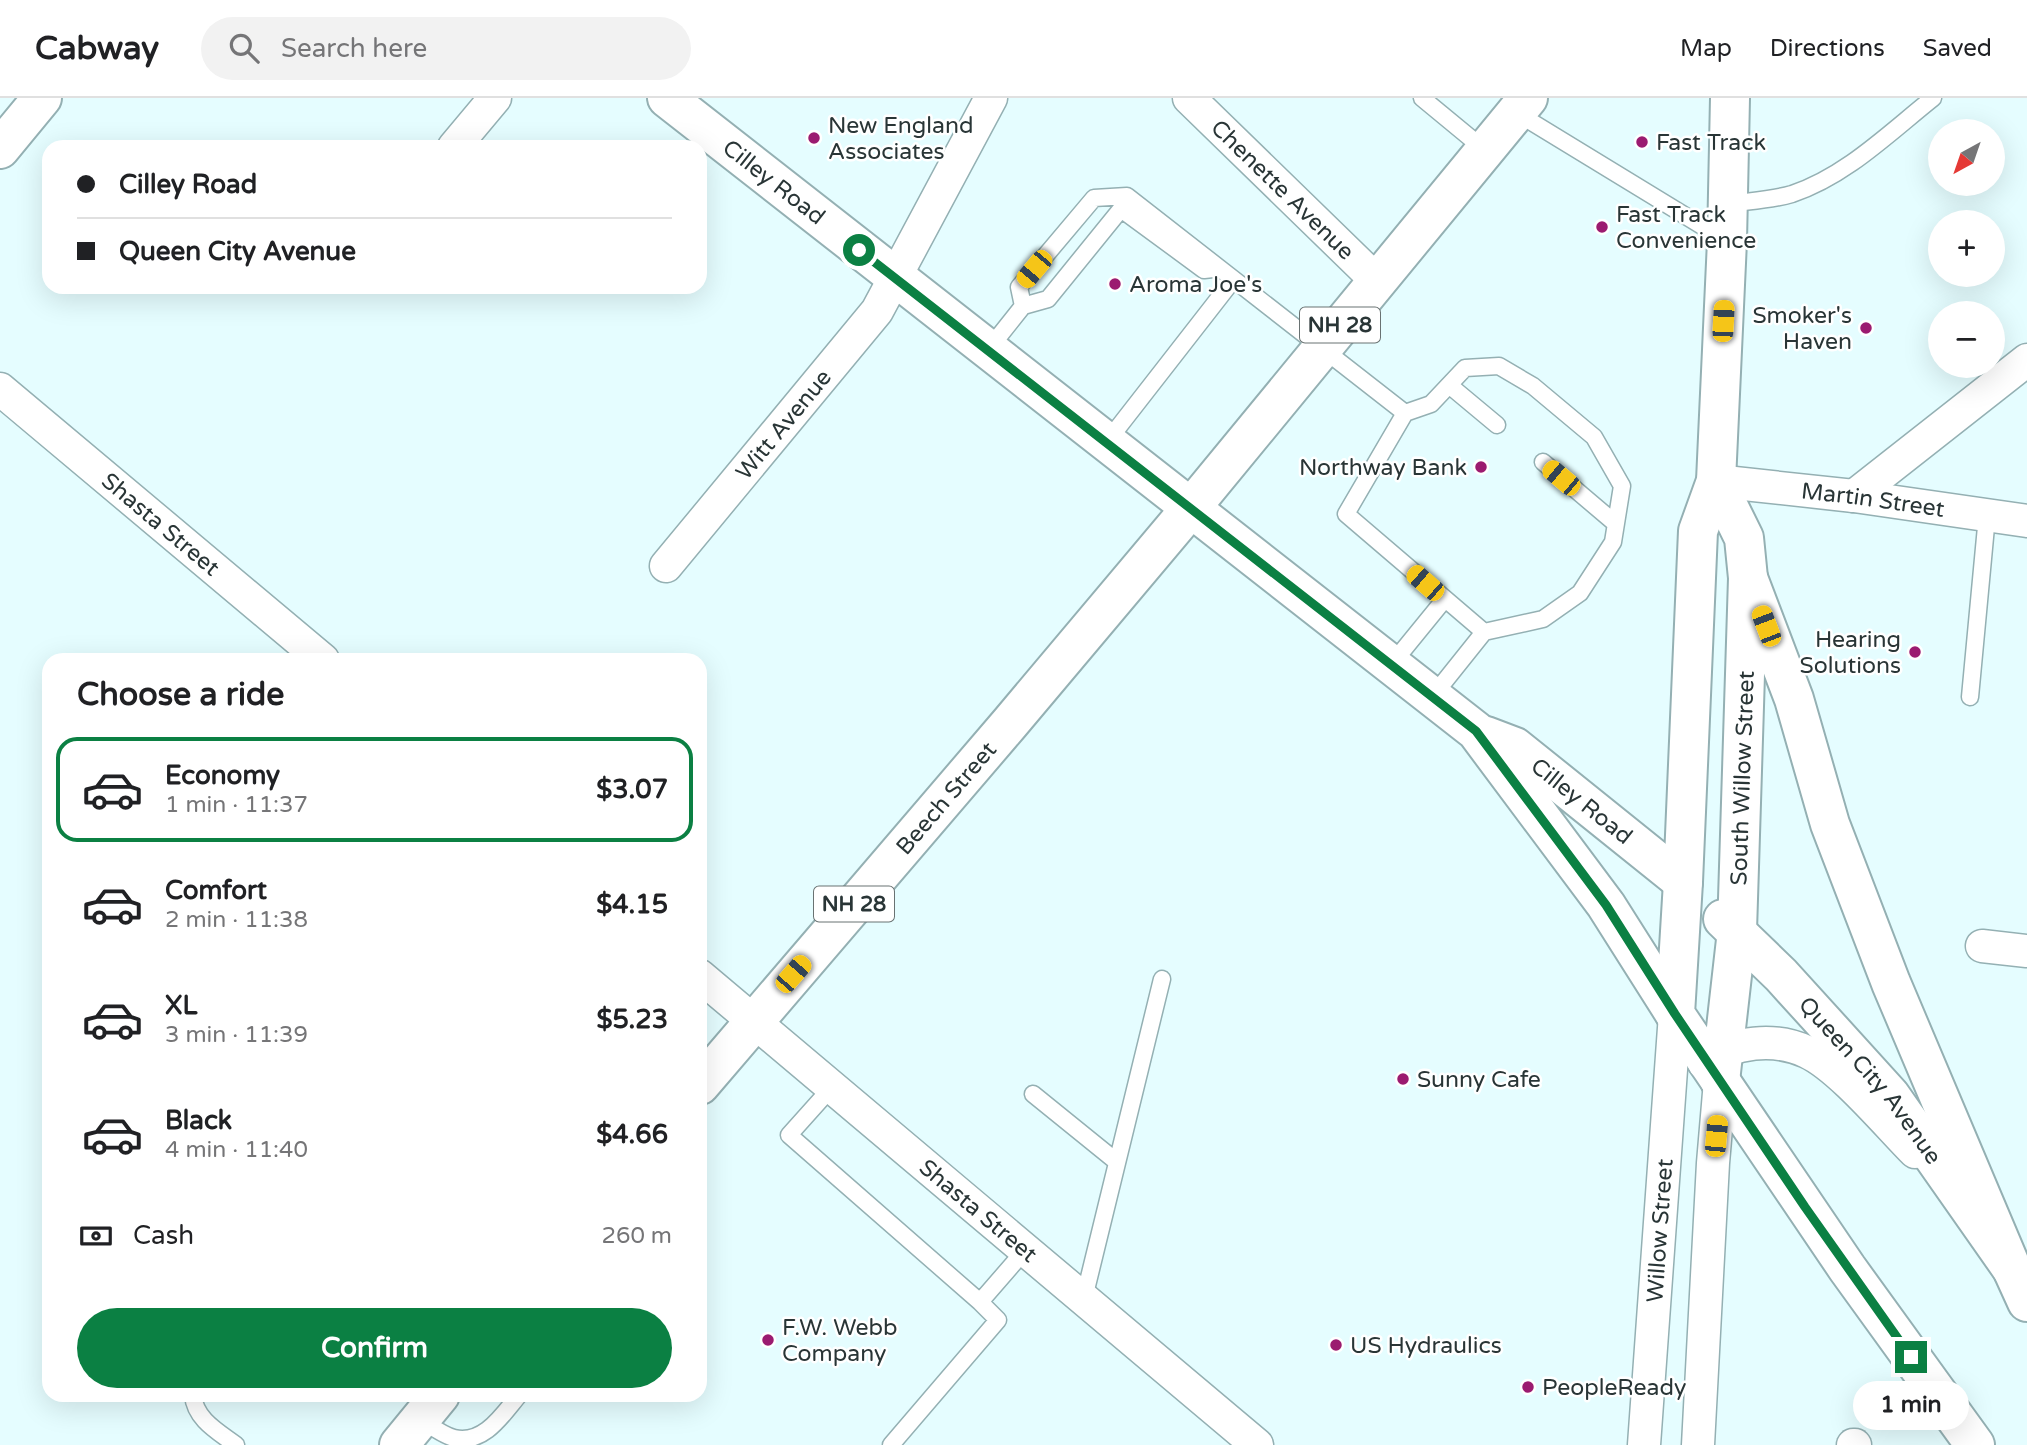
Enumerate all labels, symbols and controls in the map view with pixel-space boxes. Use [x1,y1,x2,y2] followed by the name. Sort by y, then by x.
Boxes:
[201,17,691,80] search box
[35,29,159,68] text: Cabway
[225,29,263,67] icon: search
[281,33,427,64] text: Search here
[1680,34,1732,63] text: Map
[1770,34,1885,63] text: Directions
[1923,34,1992,63] text: Saved
[828,112,973,166] place label: New England Associates
[1205,114,1360,266] street label: Chenette Avenue
[1928,119,2006,196] north arrow
[1928,119,2005,378] map controls
[1656,129,1766,157] place label: Fast Track
[806,130,822,146] marker: New England Associates
[717,134,830,231] street label: Cilley Road
[1634,134,1650,150] marker: Fast Track
[119,169,257,200] text: Cilley Road
[1616,201,1756,255] place label: Fast Track Convenience
[1928,210,2005,287] button: +
[1594,219,1610,235] marker: Fast Track Convenience
[843,234,875,266] route start
[119,236,356,267] text: Queen City Avenue
[1013,246,1056,292] car
[1129,271,1262,299] place label: Aroma Joe's
[1107,276,1123,292] marker: Aroma Joe's
[1712,299,1735,343] car
[1928,301,2005,378] button: −
[1753,302,1852,356] place label: Smoker's Haven
[1300,308,1380,342] road number: NH 28
[1858,320,1874,336] marker: Smoker's Haven
[730,364,838,486] street label: Witt Avenue
[1299,454,1467,482] place label: Northway Bank
[1539,456,1584,500] car
[1473,459,1489,475] marker: Northway Bank
[96,467,225,582] street label: Shasta Street
[1800,477,1946,524] street label: Martin Street
[1403,561,1448,605] car
[1749,603,1784,649] car
[1800,626,1901,680] place label: Hearing Solutions
[1907,644,1923,660] marker: Hearing Solutions
[1725,670,1761,886] street label: South Willow Street
[77,676,284,714] text: Choose a ride
[890,736,1003,861] street label: Beech Street
[1525,752,1638,851] street label: Cilley Road
[81,758,144,821] icon: car
[165,760,280,791] text: Economy
[596,774,668,805] text: $3.07
[165,791,308,819] text: 1 min · 11:37
[81,873,144,936] icon: car
[165,875,267,906] text: Comfort
[814,886,894,922] road number: NH 28
[596,889,668,920] text: $4.15
[165,906,308,934] text: 2 min · 11:38
[772,951,815,997] car
[81,988,144,1051] icon: car
[165,990,197,1021] text: XL
[1792,991,1947,1170] street label: Queen City Avenue
[596,1004,668,1035] text: $5.23
[165,1021,308,1049] text: 3 min · 11:39
[1417,1066,1541,1094] place label: Sunny Cafe
[1395,1071,1411,1087] marker: Sunny Cafe
[81,1103,144,1166] icon: car
[165,1105,232,1136] text: Black
[1704,1114,1729,1158] car
[596,1119,668,1150] text: $4.66
[165,1136,308,1164] text: 4 min · 11:40
[913,1154,1043,1269] street label: Shasta Street
[1641,1158,1680,1303] street label: Willow Street
[77,1217,115,1255] icon: cash
[133,1220,194,1251] text: Cash
[602,1222,672,1250] text: 260 m
[77,1308,672,1388] button: Confirm
[782,1314,898,1368] place label: F.W. Webb Company
[760,1332,776,1348] marker: F.W. Webb Company
[1350,1332,1502,1360] place label: US Hydraulics
[1328,1337,1344,1353] marker: US Hydraulics
[1895,1341,1927,1373] route end
[1542,1374,1686,1402] place label: PeopleReady
[1520,1379,1536,1395] marker: PeopleReady
[1853,1382,1969,1430] callout: 1 min
[1880,1391,1942,1419] text: 1 min

